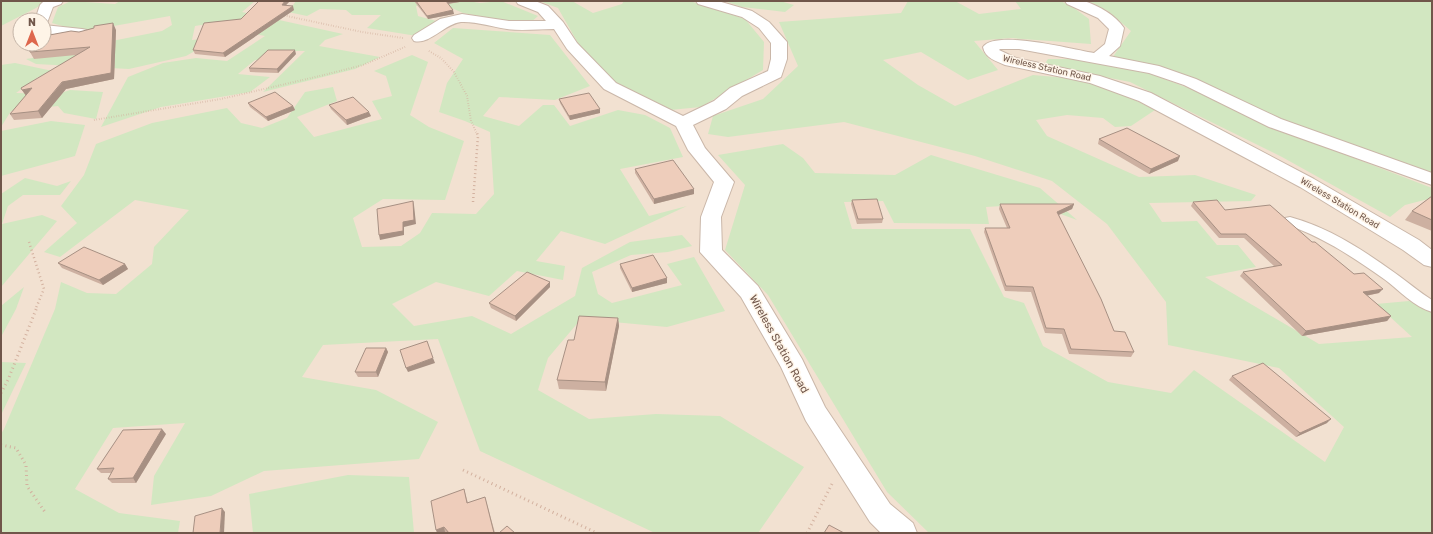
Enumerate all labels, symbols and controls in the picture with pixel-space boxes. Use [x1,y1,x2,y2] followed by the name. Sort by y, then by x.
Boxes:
[12,12,52,52] north arrow
[28,16,36,29] text: N
[1002,53,1092,83] street label: Wireless Station Road
[1299,175,1381,231] street label: Wireless Station Road
[747,293,811,395] street label: Wireless Station Road

